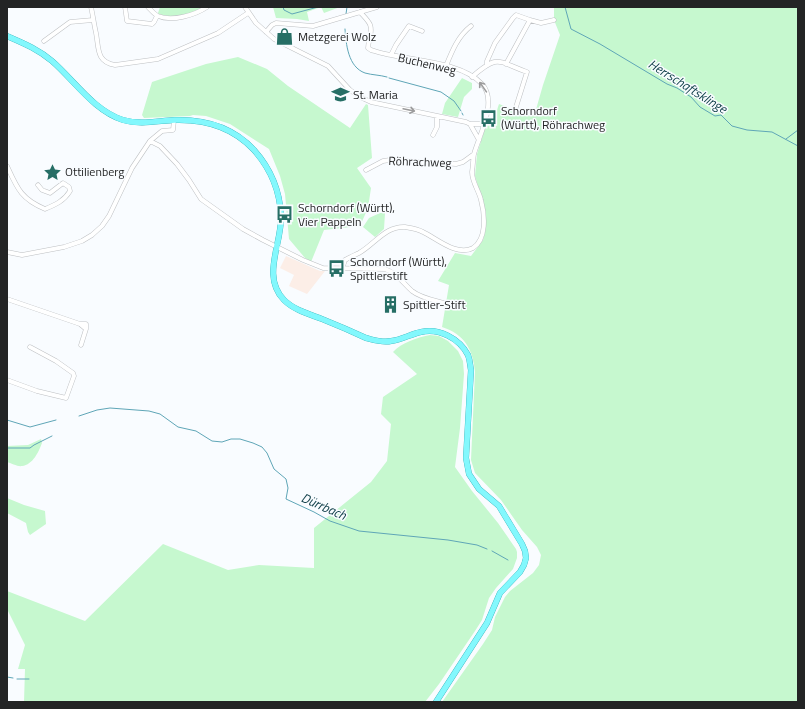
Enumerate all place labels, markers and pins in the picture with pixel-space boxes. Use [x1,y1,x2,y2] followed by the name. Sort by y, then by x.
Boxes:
[275,27,295,47] shop icon: Metzgerei Wolz
[298,27,376,46] place label: Metzgerei Wolz
[330,85,350,105] school or university icon: St. Maria
[353,85,398,104] place label: St. Maria
[501,101,605,134] place label: Schorndorf (Württ), Röhrachweg
[478,108,498,128] bus stop icon: Schorndorf (Württ), Röhrachweg
[42,162,62,182] place icon: Ottilienberg
[65,162,125,181] place label: Ottilienberg
[298,198,395,231] place label: Schorndorf (Württ), Vier Pappeln
[275,205,295,225] bus stop icon: Schorndorf (Württ), Vier Pappeln
[350,252,447,285] place label: Schorndorf (Württ), Spittlerstift
[327,259,347,279] bus stop icon: Schorndorf (Württ), Spittlerstift
[380,295,400,315] building icon: Spittler-Stift
[403,295,466,314] place label: Spittler-Stift

